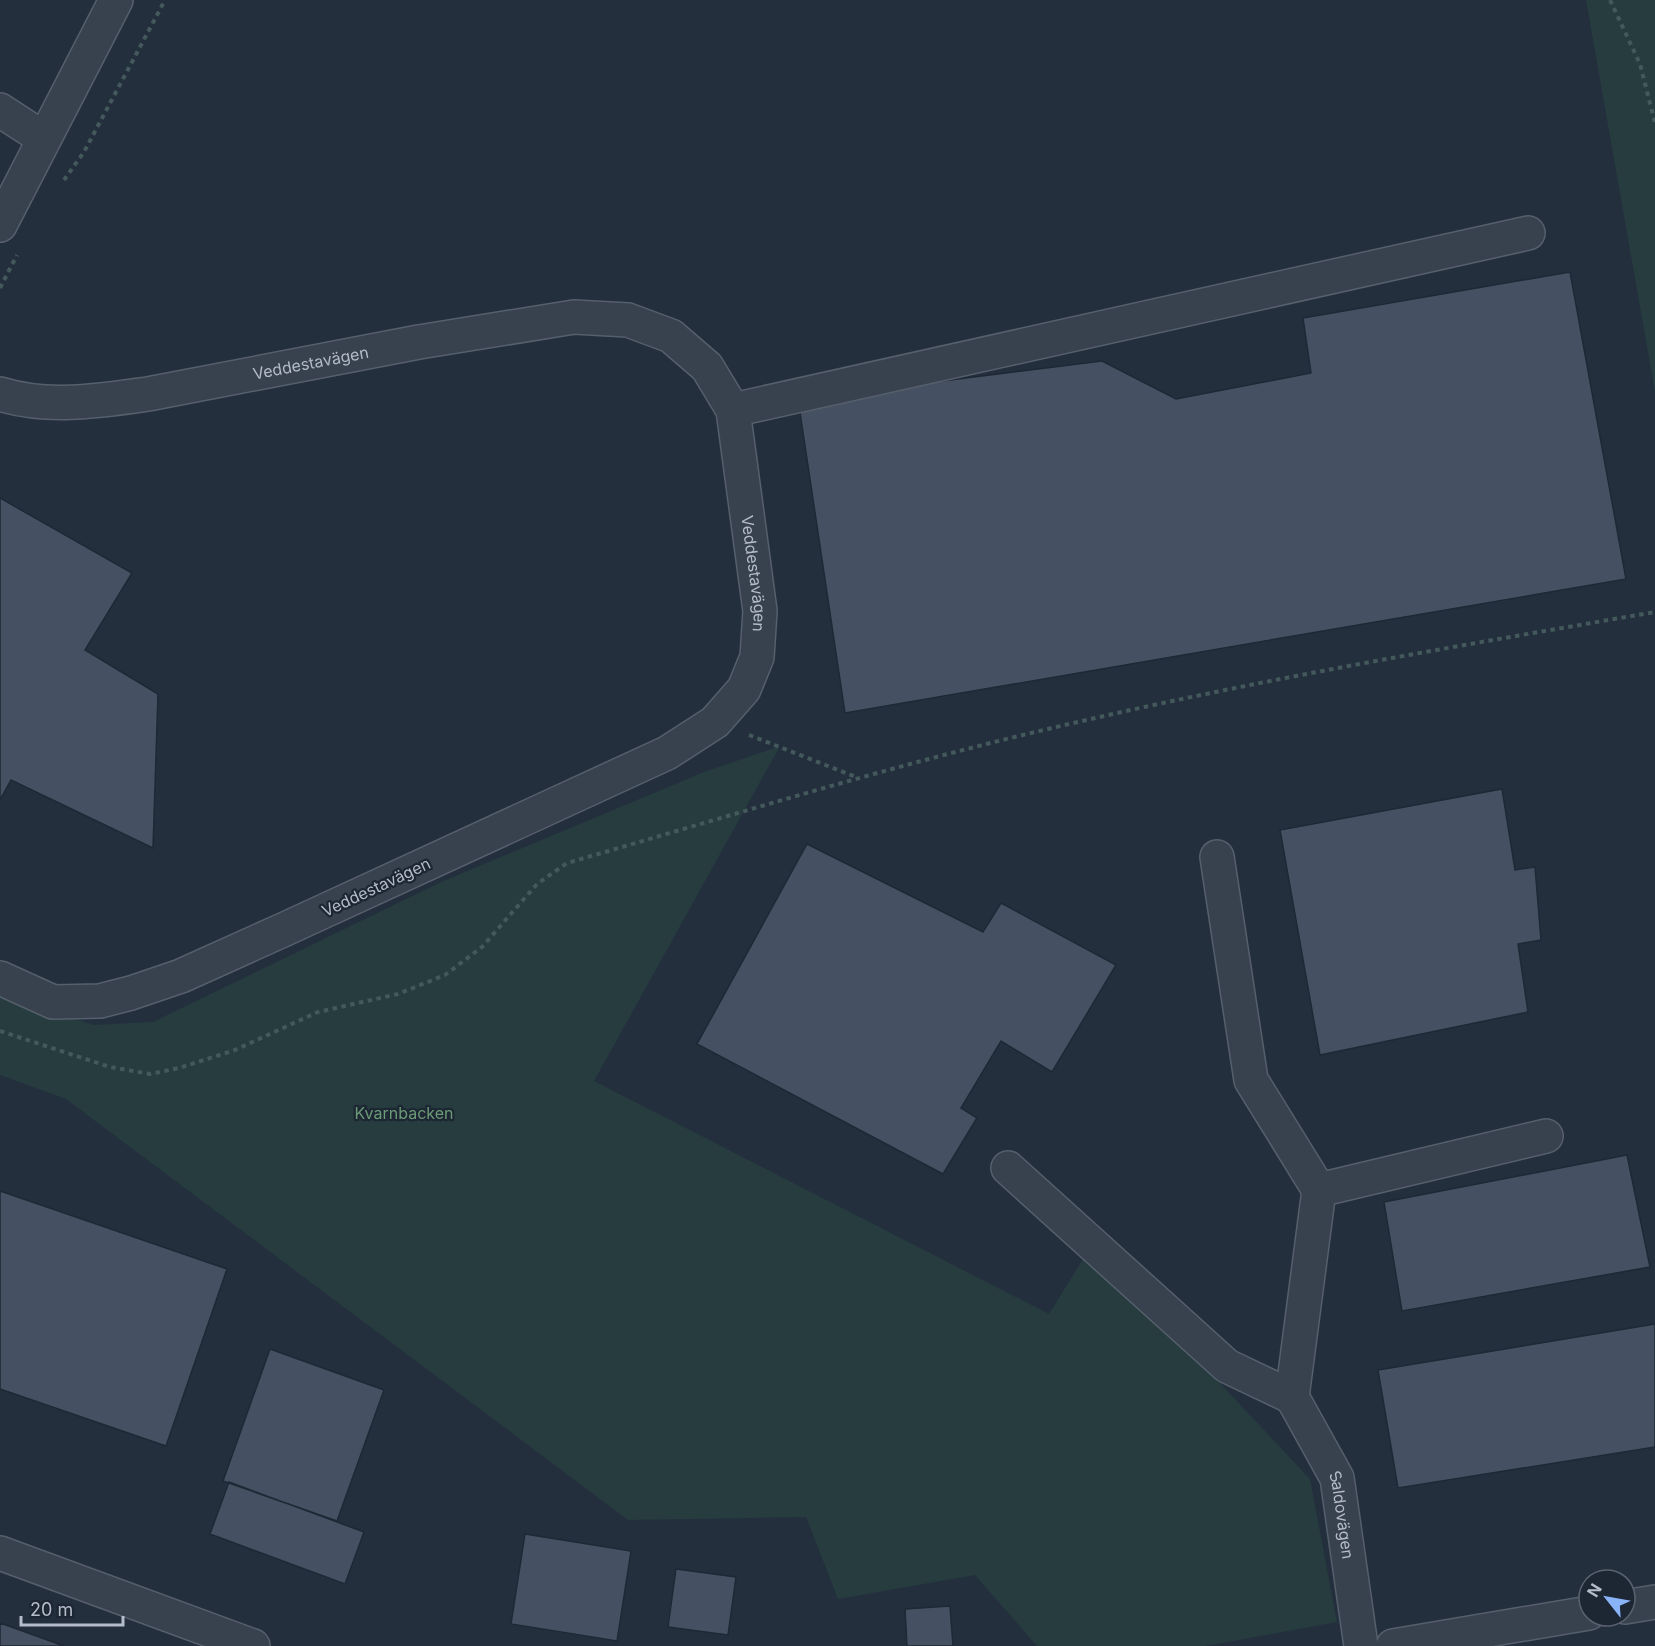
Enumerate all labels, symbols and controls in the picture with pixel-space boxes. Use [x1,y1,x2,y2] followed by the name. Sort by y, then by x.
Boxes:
[251,342,370,384] street label: Veddestavägen
[737,514,770,633] street label: Veddestavägen
[319,853,433,921] street label: Veddestavägen
[354,1103,454,1123] park label: Kvarnbacken
[1325,1467,1358,1560] street label: Saldovägen
[1577,1568,1637,1628] north arrow
[1582,1580,1606,1601] text: N
[21,1589,123,1627] scale bar
[30,1599,73,1620] text: 20 m

